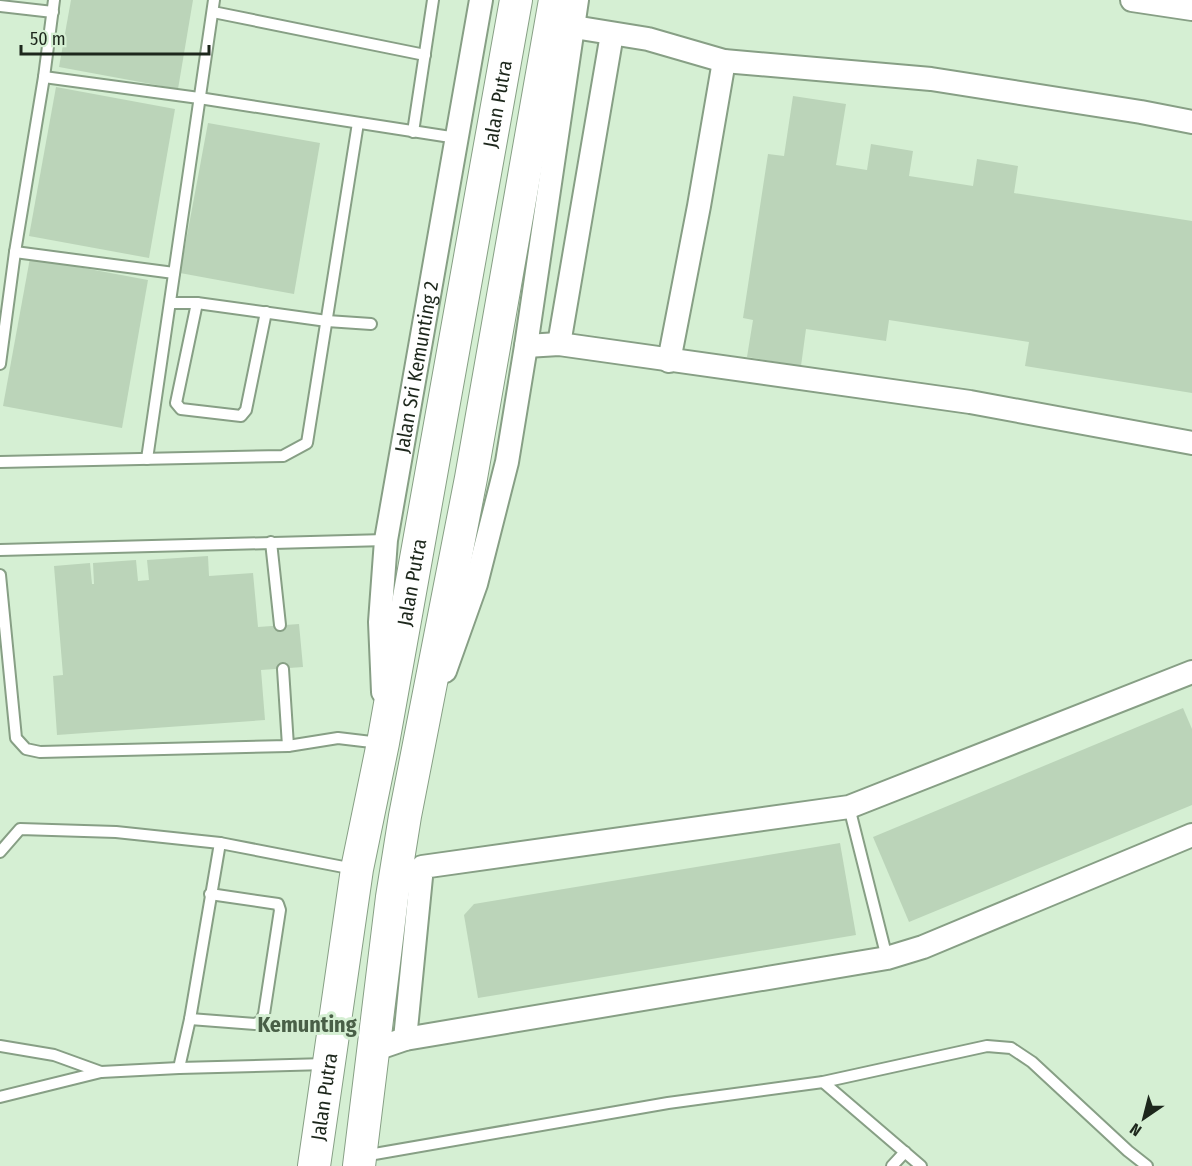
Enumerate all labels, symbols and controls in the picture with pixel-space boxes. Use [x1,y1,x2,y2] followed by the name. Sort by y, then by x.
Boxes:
[21,18,208,56] scale bar
[30,28,66,50] text: 50 m
[478,58,517,150] street label: Jalan Putra
[390,279,443,455] street label: Jalan Sri Kemunting 2
[392,537,431,628] street label: Jalan Putra
[257,1011,357,1038] district label: Kemunting
[306,1051,342,1142] street label: Jalan Putra
[1114,1088,1174,1148] north arrow
[1126,1119,1145,1140] text: N

